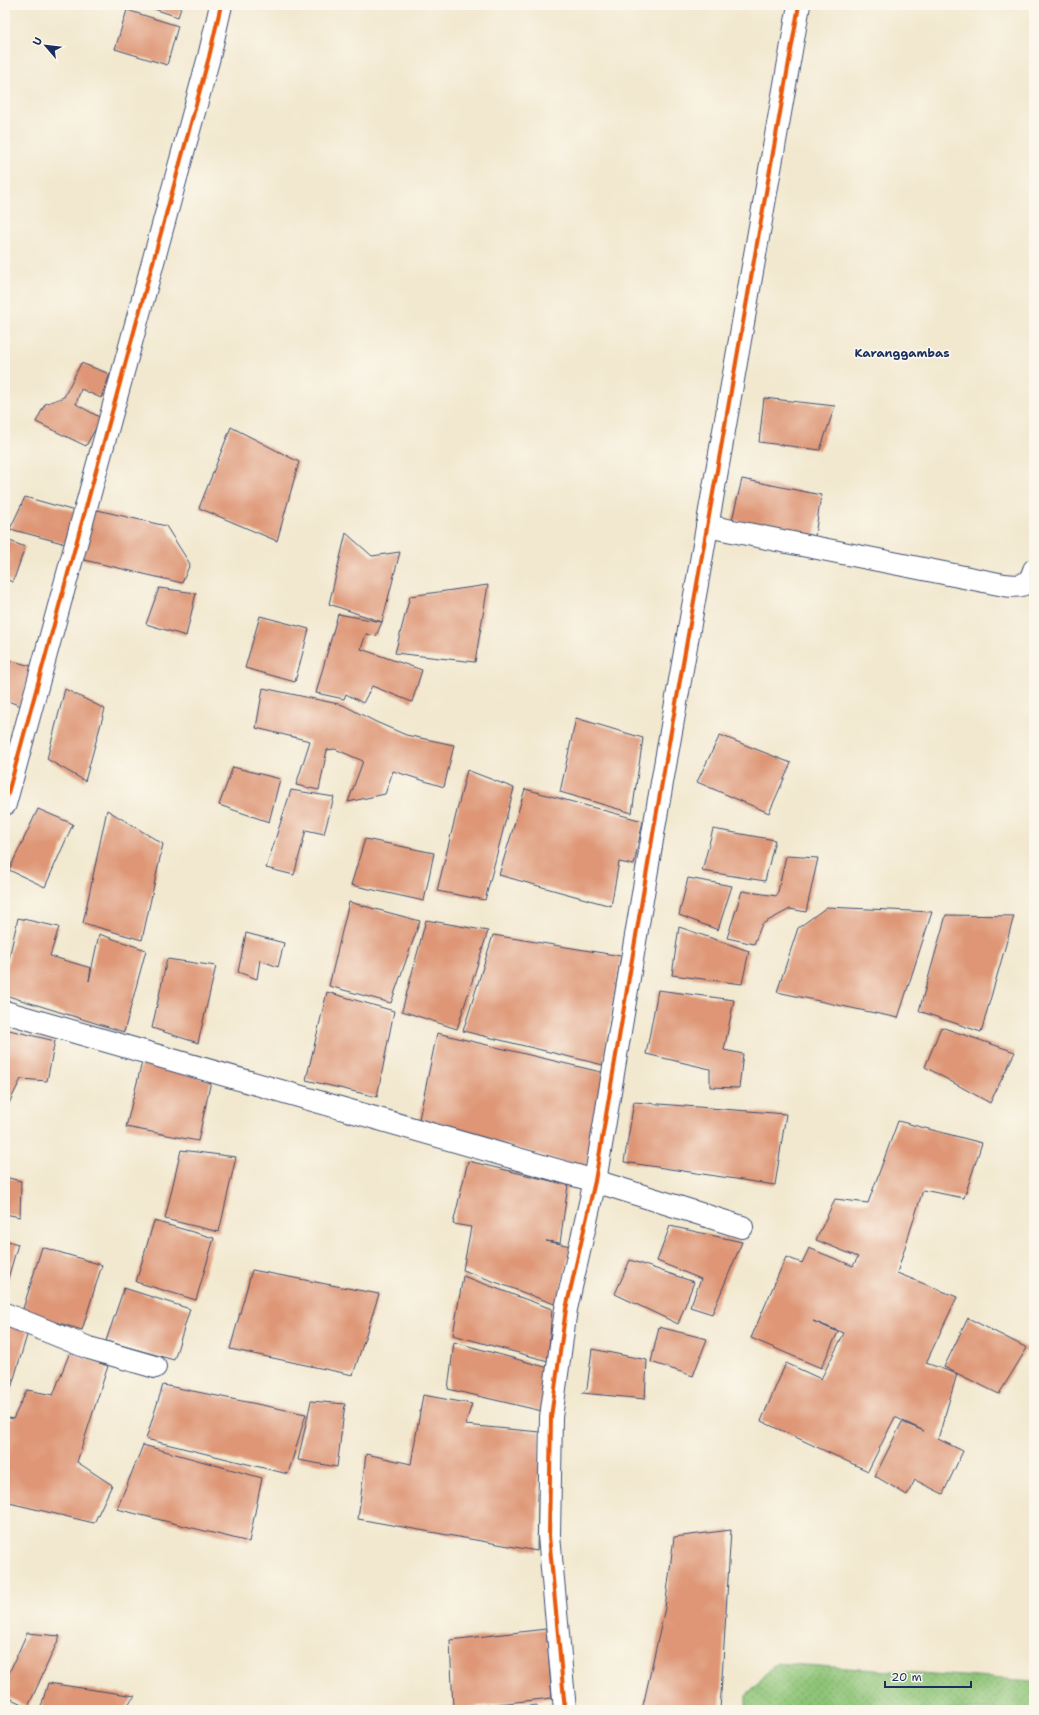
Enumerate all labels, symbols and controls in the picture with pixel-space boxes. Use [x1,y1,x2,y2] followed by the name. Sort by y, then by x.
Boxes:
[26,26,66,66] north arrow
[29,35,46,48] text: U
[854,345,950,361] district label: Karanggambas
[885,1663,971,1689] scale bar
[891,1669,922,1685] text: 20 m

